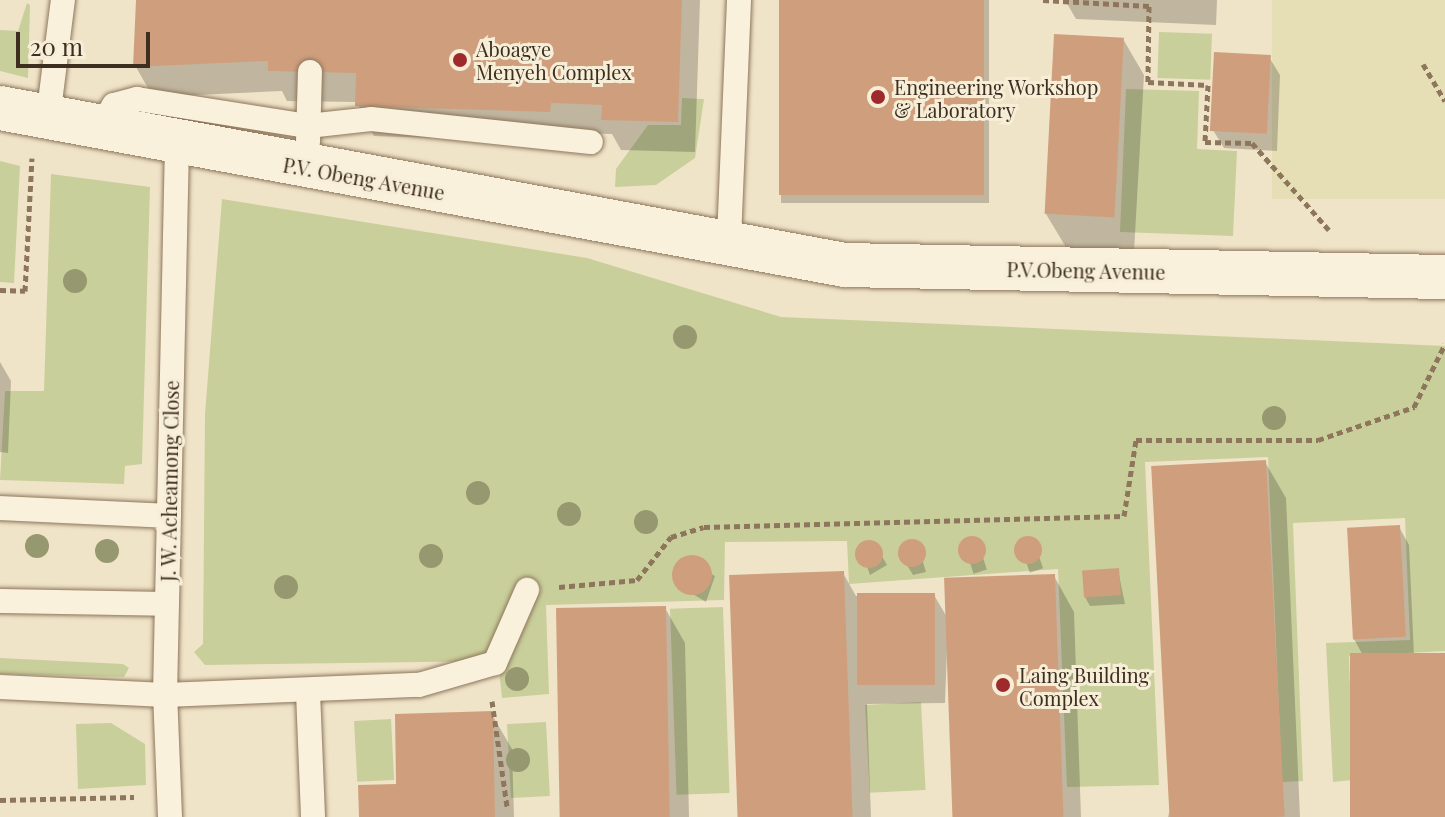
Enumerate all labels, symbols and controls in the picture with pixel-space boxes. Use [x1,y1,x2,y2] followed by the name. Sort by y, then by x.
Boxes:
[20,16,154,66] scale bar
[30,30,83,62] text: 20 m
[476,36,632,83] place label: Aboagye Menyeh Complex
[451,51,469,69] marker: Aboagye Menyeh Complex
[894,74,1099,121] place label: Engineering Workshop & Laboratory
[869,88,887,106] marker: Engineering Workshop & Laboratory
[281,152,447,204] street label: P.V. Obeng Avenue
[1006,257,1166,283] street label: P.V.Obeng Avenue
[155,379,183,583] street label: J. W. Acheamong Close
[1019,662,1149,709] place label: Laing Building Complex
[994,676,1012,694] marker: Laing Building Complex

